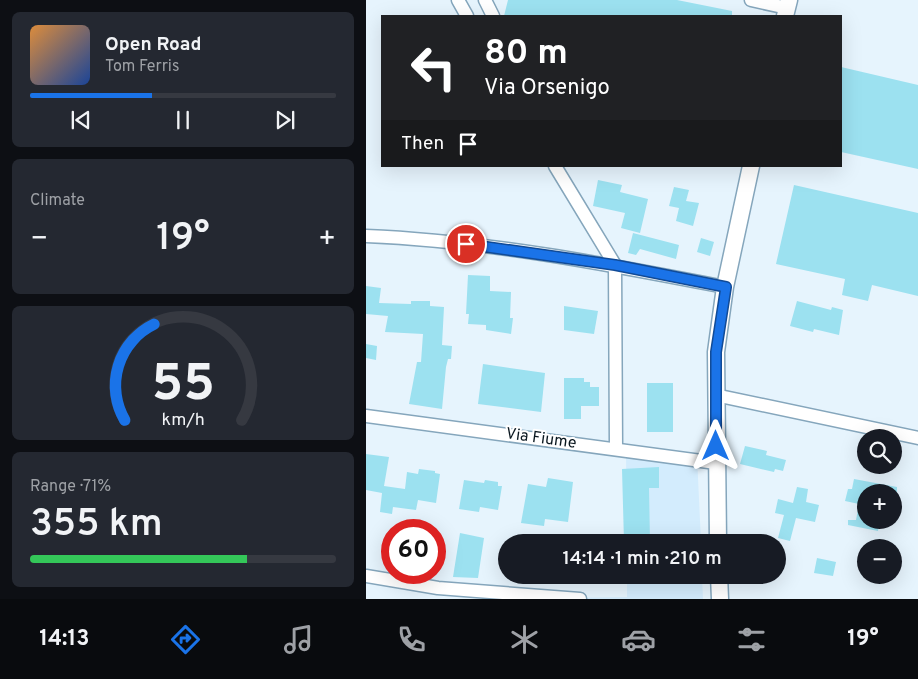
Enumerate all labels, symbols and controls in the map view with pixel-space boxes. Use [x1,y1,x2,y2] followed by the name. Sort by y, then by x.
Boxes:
[484,32,568,76] text: 80 m
[105,33,201,57] text: Open Road
[401,35,466,100] icon: left
[105,57,179,77] text: Tom Ferris
[484,75,610,102] text: Via Orsenigo
[67,106,95,134] icon: previous
[169,106,197,134] icon: pause
[271,106,299,134] icon: next
[454,130,482,158] icon: arrive
[401,132,444,156] text: Then
[30,191,85,211] text: Climate
[156,215,210,264] text: 19°
[30,222,48,258] text: −
[318,222,336,258] text: +
[445,223,487,265] pin
[452,230,480,258] icon: arrive
[151,353,215,419] text: 55
[161,409,205,432] text: km/h
[689,419,741,471] position arrow
[504,424,578,454] street label: Via Fiume
[857,429,902,584] map controls
[857,429,902,474] button: search
[30,477,111,497] text: Range · 71%
[857,484,902,529] button: +
[30,501,163,550] text: 355 km
[381,519,446,584] speed limit sign: 60
[857,539,902,584] button: −
[562,547,722,571] text: 14:14 · 1 min · 210 m
[168,622,203,657] icon: directions
[281,622,316,657] icon: music
[394,622,429,657] icon: phone
[507,622,542,657] icon: climate
[621,622,656,657] icon: car
[734,622,769,657] icon: filters
[39,626,89,653] text: 14:13
[847,626,879,653] text: 19°

